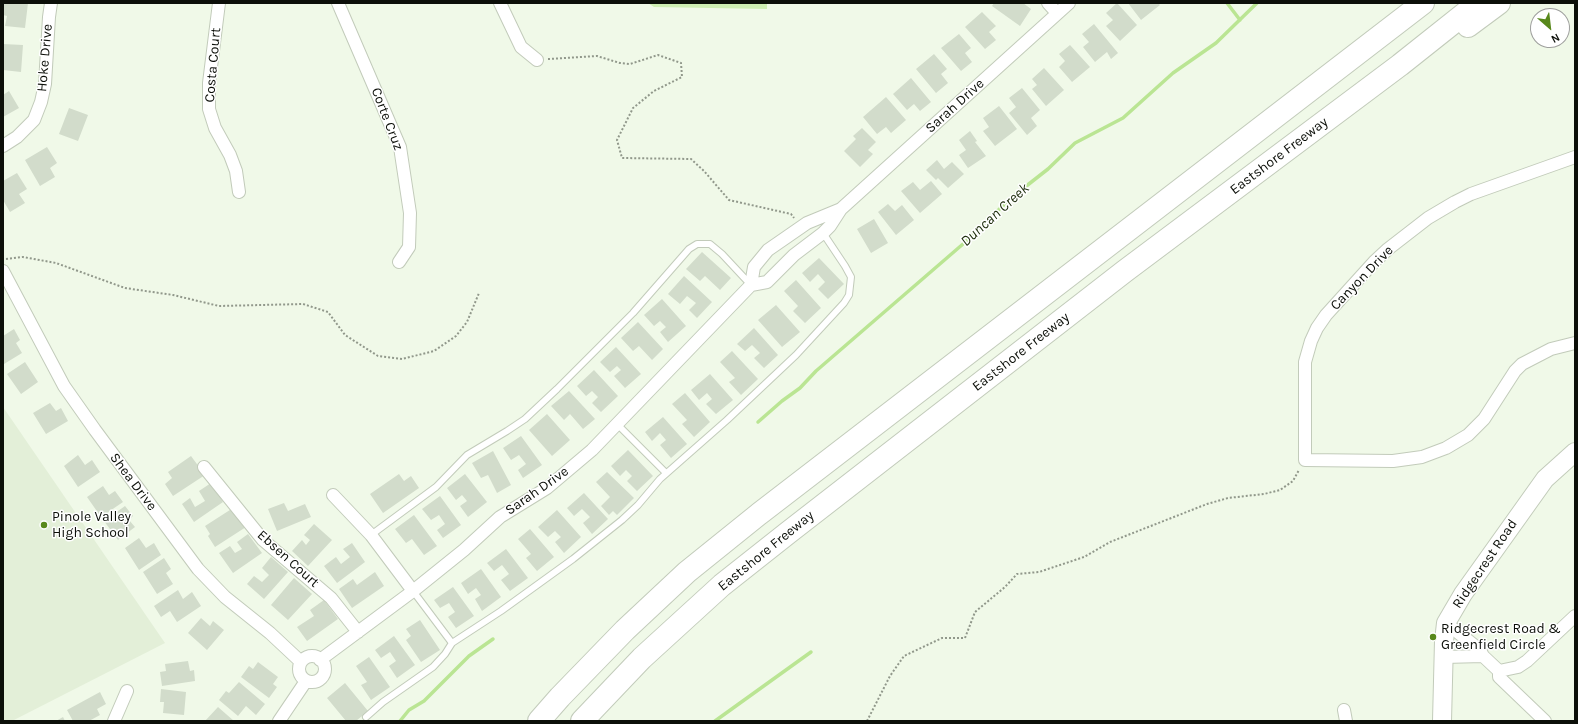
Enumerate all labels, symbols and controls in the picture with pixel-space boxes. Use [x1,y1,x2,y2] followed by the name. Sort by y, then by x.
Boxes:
[1530,8,1570,48] north arrow
[34,23,56,93] street label: Hoke Drive
[201,27,225,103] street label: Costa Court
[1549,31,1562,46] text: N
[922,75,988,137] street label: Sarah Drive
[367,85,407,153] street label: Corte Cruz
[1227,114,1331,198] street label: Eastshore Freeway
[957,180,1033,250] water label: Duncan Creek
[1327,242,1397,314] street label: Canyon Drive
[969,309,1073,395] street label: Eastshore Freeway
[106,450,160,514] street label: Shea Drive
[502,463,572,519] street label: Sarah Drive
[715,507,817,595] street label: Eastshore Freeway
[52,509,131,542] place label: Pinole Valley High School
[1449,516,1521,612] street label: Ridgecrest Road
[39,520,49,530] marker: Pinole Valley High School
[254,527,322,591] street label: Ebsen Court
[1441,621,1561,654] place label: Ridgecrest Road & Greenfield Circle
[1428,632,1438,642] marker: Ridgecrest Road & Greenfield Circle

